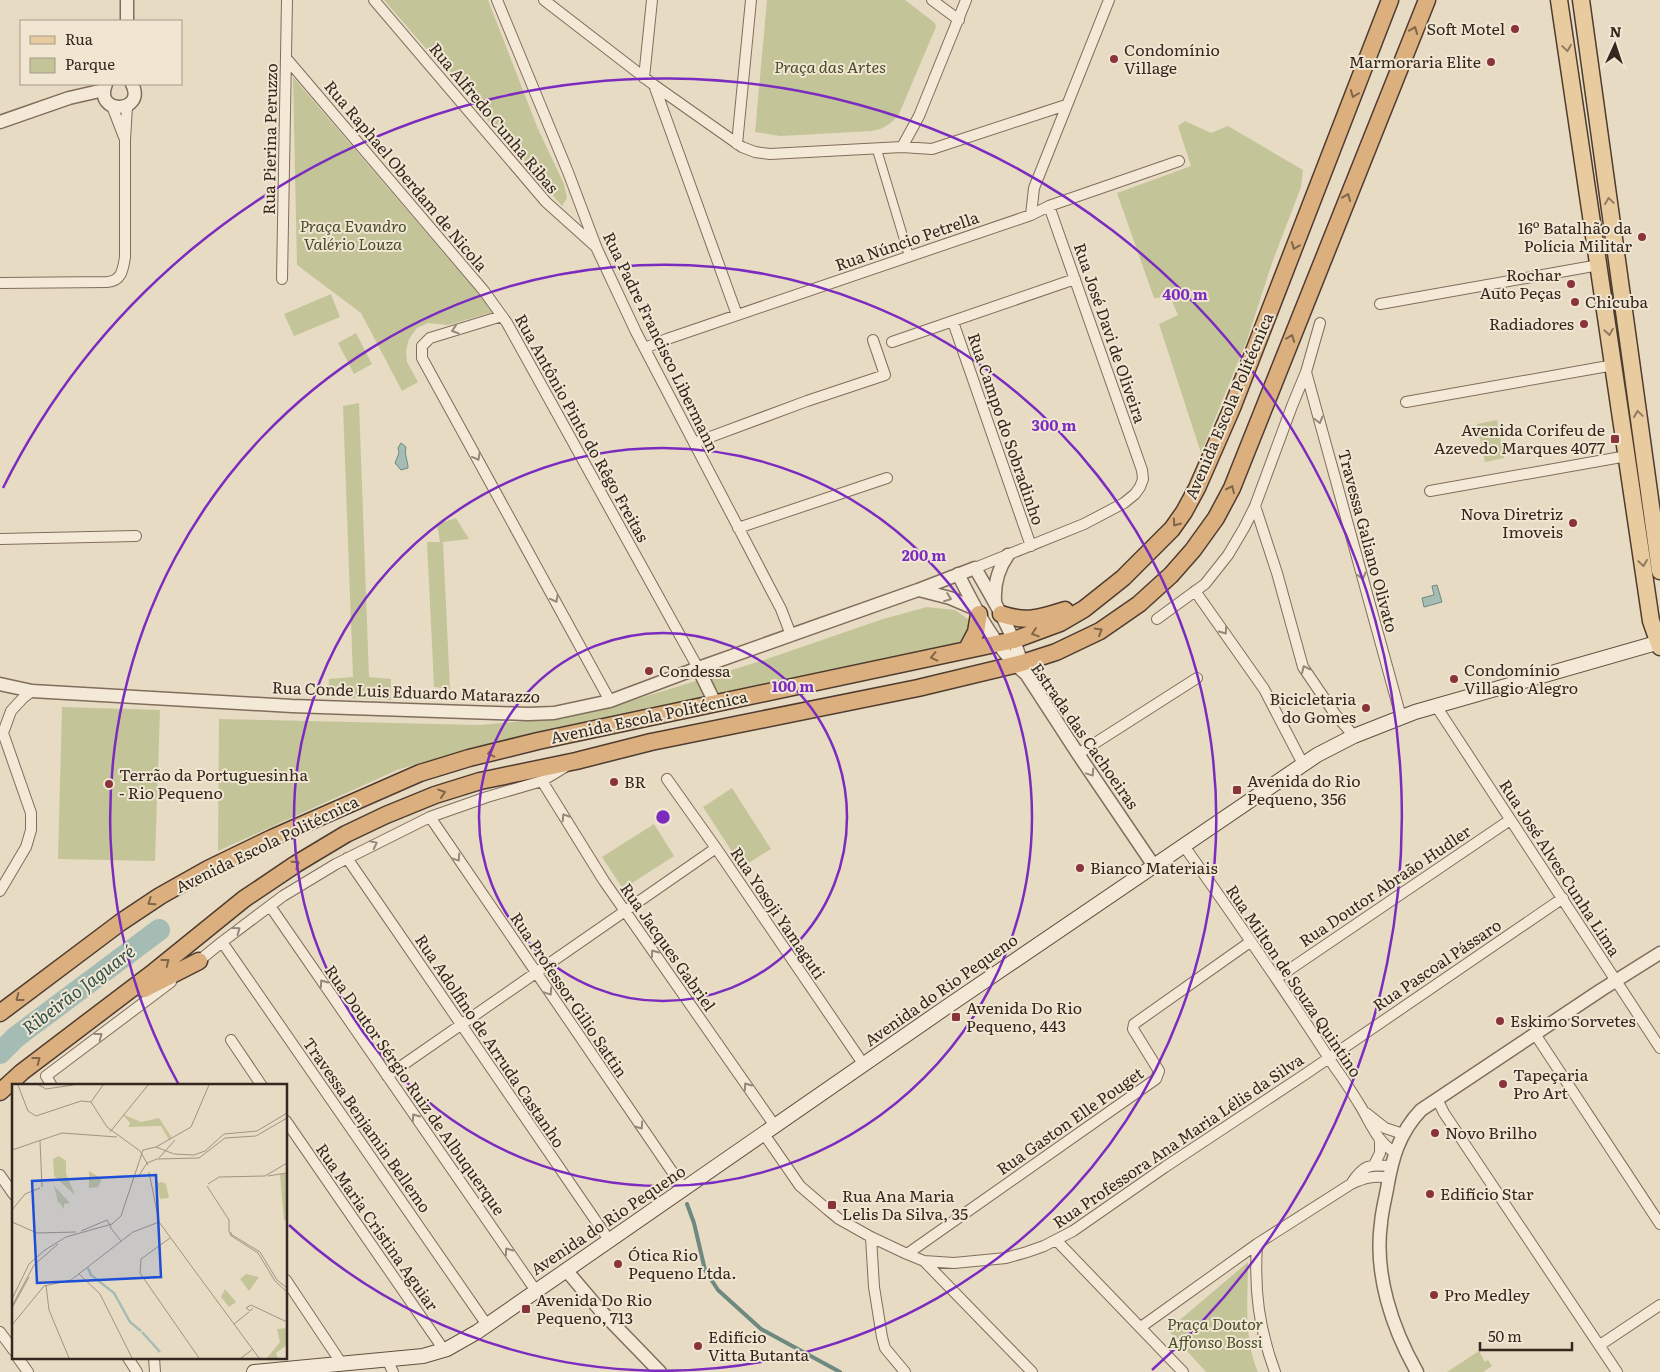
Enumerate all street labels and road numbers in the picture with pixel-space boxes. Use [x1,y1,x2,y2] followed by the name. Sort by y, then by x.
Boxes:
[424,37,565,198] street label: Rua Alfredo Cunha Ribas
[256,63,282,215] street label: Rua Pierina Peruzzo
[320,75,494,276] street label: Rua Raphael Oberdam de Nicola
[831,204,982,276] street label: Rua Núncio Petrella
[598,227,726,456] street label: Rua Padre Francisco Libermann
[1069,239,1153,426] street label: Rua José Davi de Oliveira
[1178,308,1279,503] street label: Avenida Escola Politécnica
[510,309,656,546] street label: Rua Antônio Pinto do Rêgo Freitas
[963,329,1051,528] street label: Rua Campo do Sobradinho
[1333,447,1405,635] street label: Travessa Galiano Olivato
[1026,657,1146,814] street label: Estrada das Cachoeiras
[272,674,541,708] street label: Rua Conde Luis Eduardo Matarazzo
[548,683,750,749] street label: Avenida Escola Politécnica
[1494,774,1627,961] street label: Rua José Alves Cunha Lima
[171,788,362,898] street label: Avenida Escola Politécnica
[1294,818,1476,952] street label: Rua Doutor Abraão Hudler
[726,842,832,983] street label: Rua Yosoji Yamaguti
[615,877,722,1015] street label: Rua Jacques Gabriel
[1221,879,1368,1082] street label: Rua Milton de Souza Quintino
[505,907,634,1082] street label: Rua Professor Gílio Sattin
[1367,912,1506,1016] street label: Rua Pascoal Pássaro
[859,927,1022,1051] street label: Avenida do Rio Pequeno
[410,929,572,1152] street label: Rua Adolfino de Arruda Castanho
[320,959,512,1220] street label: Rua Doutor Sérgio Ruiz de Albuquerque
[298,1032,438,1217] street label: Travessa Benjamin Bellemo
[1047,1047,1308,1233] street label: Rua Professora Ana Maria Lélis da Silva
[991,1060,1148,1180] street label: Rua Gaston Elle Pouget
[311,1138,445,1315] street label: Rua Maria Cristina Aguiar
[525,1158,690,1280] street label: Avenida do Rio Pequeno

